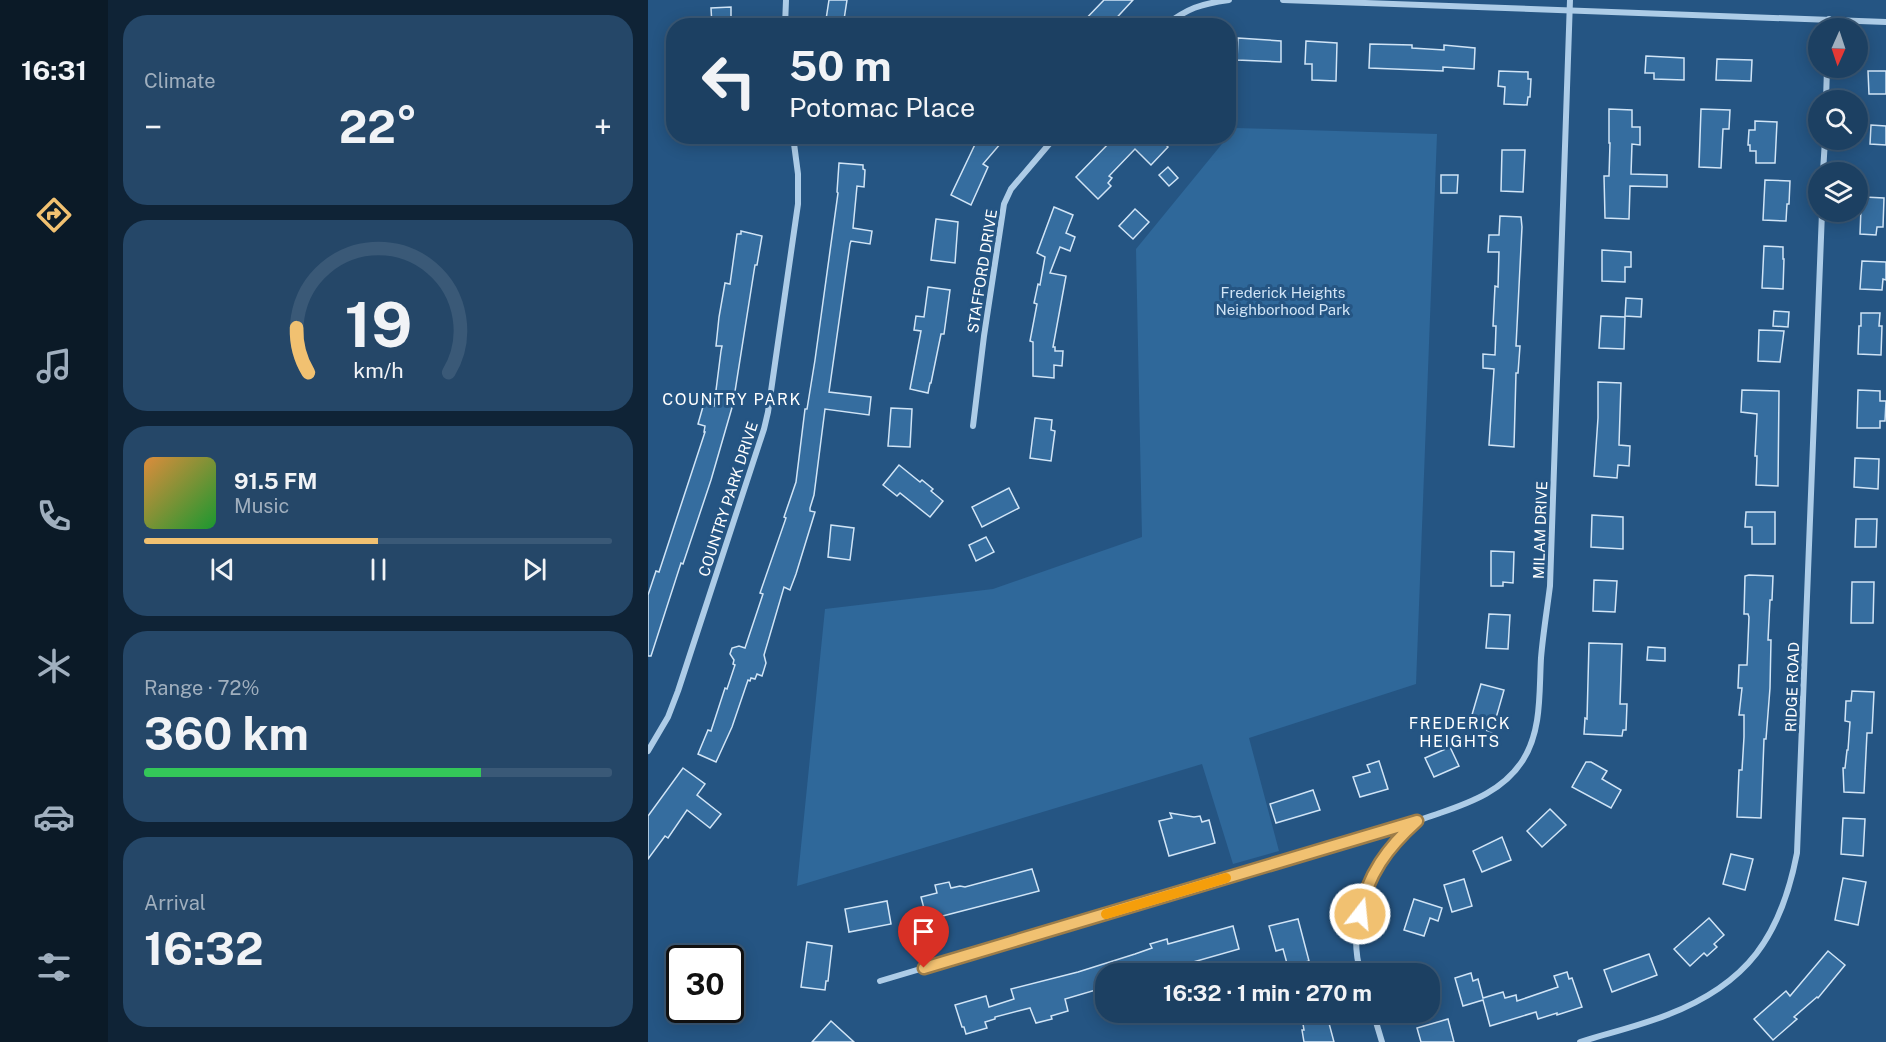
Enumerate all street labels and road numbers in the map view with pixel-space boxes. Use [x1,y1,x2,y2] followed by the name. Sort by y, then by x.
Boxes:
[964,208,1000,334] street label: STAFFORD DRIVE
[695,419,761,579] street label: COUNTRY PARK DRIVE
[1530,481,1550,579] street label: MILAM DRIVE
[1782,642,1802,732] street label: RIDGE ROAD

